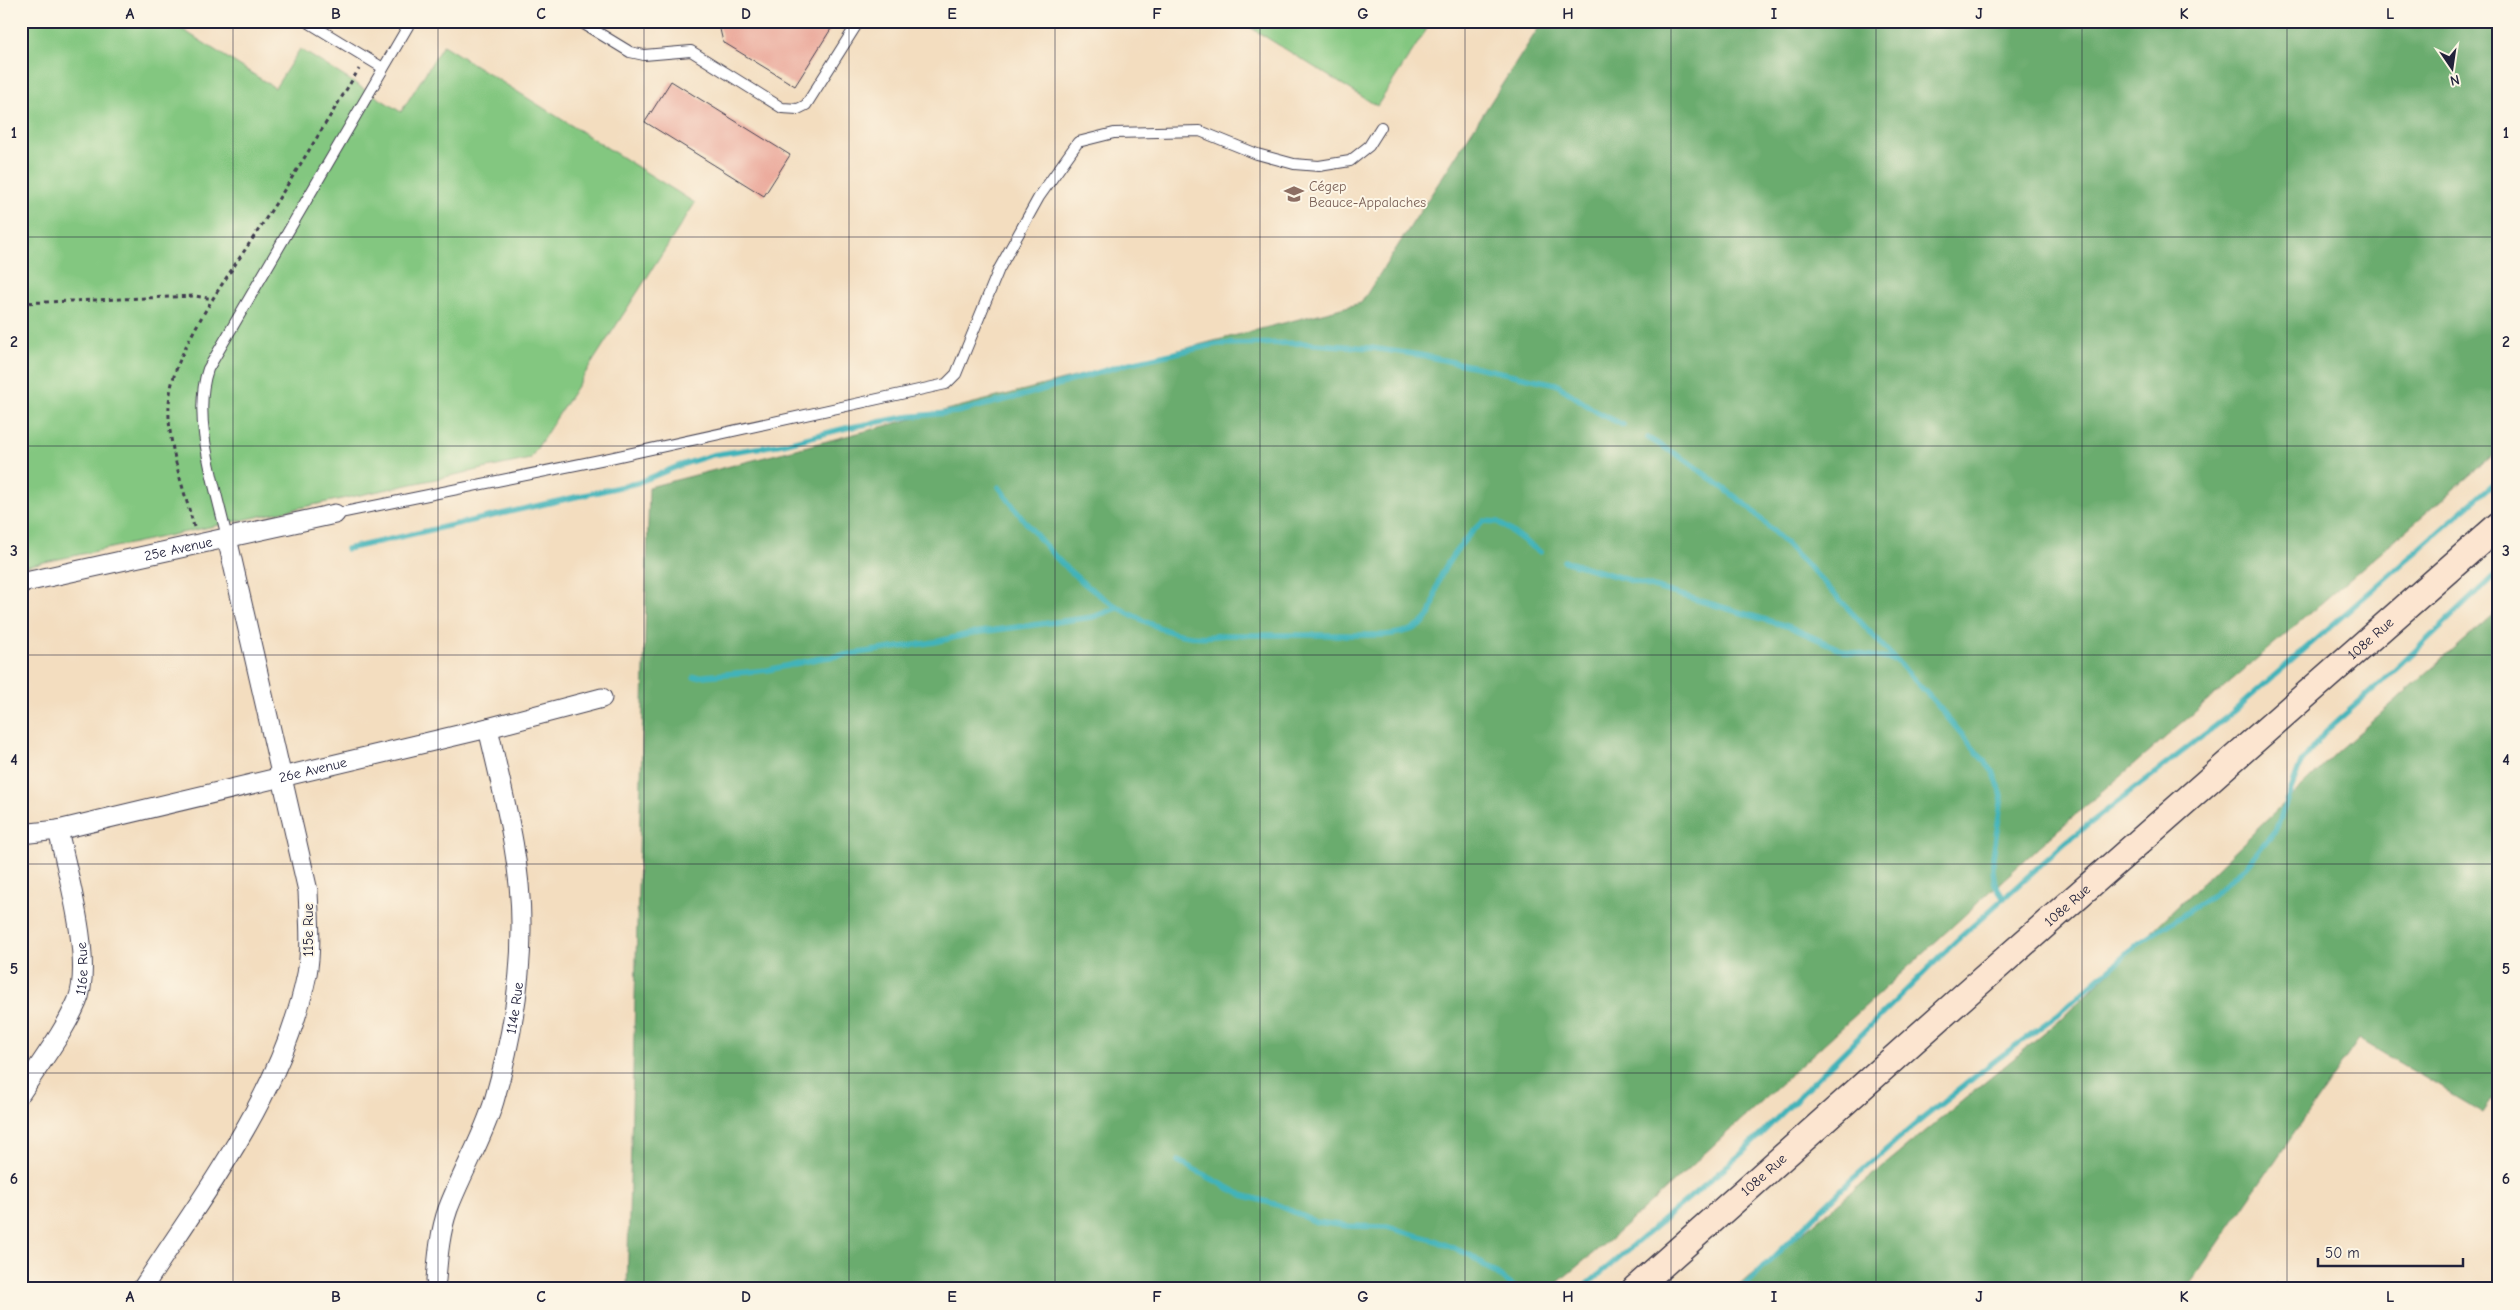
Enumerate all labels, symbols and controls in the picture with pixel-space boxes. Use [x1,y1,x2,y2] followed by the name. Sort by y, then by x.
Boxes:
[126,5,135,23] text: A
[331,5,341,23] text: B
[536,5,546,23] text: C
[741,5,751,23] text: D
[947,5,957,23] text: E
[1152,5,1162,23] text: F
[1357,5,1369,23] text: G
[1562,5,1574,23] text: H
[1771,5,1777,23] text: I
[1975,5,1983,23] text: J
[2179,5,2189,23] text: K
[2386,5,2394,23] text: L
[2428,42,2478,92] north arrow
[2448,71,2461,89] text: N
[11,124,17,142] text: 1
[2503,124,2509,142] text: 1
[1309,178,1426,211] place label: Cégep Beauce-Appalaches
[1283,183,1305,205] school or university icon: Cégep Beauce-Appalaches
[10,333,18,351] text: 2
[2502,333,2510,351] text: 2
[143,533,214,565] street label: 25e Avenue
[10,542,18,560] text: 3
[2502,542,2510,560] text: 3
[2344,614,2397,663] street label: 108e Rue
[10,751,18,769] text: 4
[2502,751,2510,769] text: 4
[277,754,348,786] street label: 26e Avenue
[2041,881,2094,930] street label: 108e Rue
[300,904,317,956] street label: 115e Rue
[72,941,92,997] street label: 116e Rue
[10,960,18,978] text: 5
[2502,960,2510,978] text: 5
[502,981,527,1035] street label: 114e Rue
[1737,1150,1790,1200] street label: 108e Rue
[10,1170,18,1188] text: 6
[2502,1170,2510,1188] text: 6
[2318,1235,2462,1267] scale bar
[2325,1244,2360,1262] text: 50 m
[126,1288,135,1306] text: A
[331,1288,341,1306] text: B
[536,1288,546,1306] text: C
[741,1288,751,1306] text: D
[947,1288,957,1306] text: E
[1152,1288,1162,1306] text: F
[1357,1288,1369,1306] text: G
[1562,1288,1574,1306] text: H
[1771,1288,1777,1306] text: I
[1975,1288,1983,1306] text: J
[2179,1288,2189,1306] text: K
[2386,1288,2394,1306] text: L

